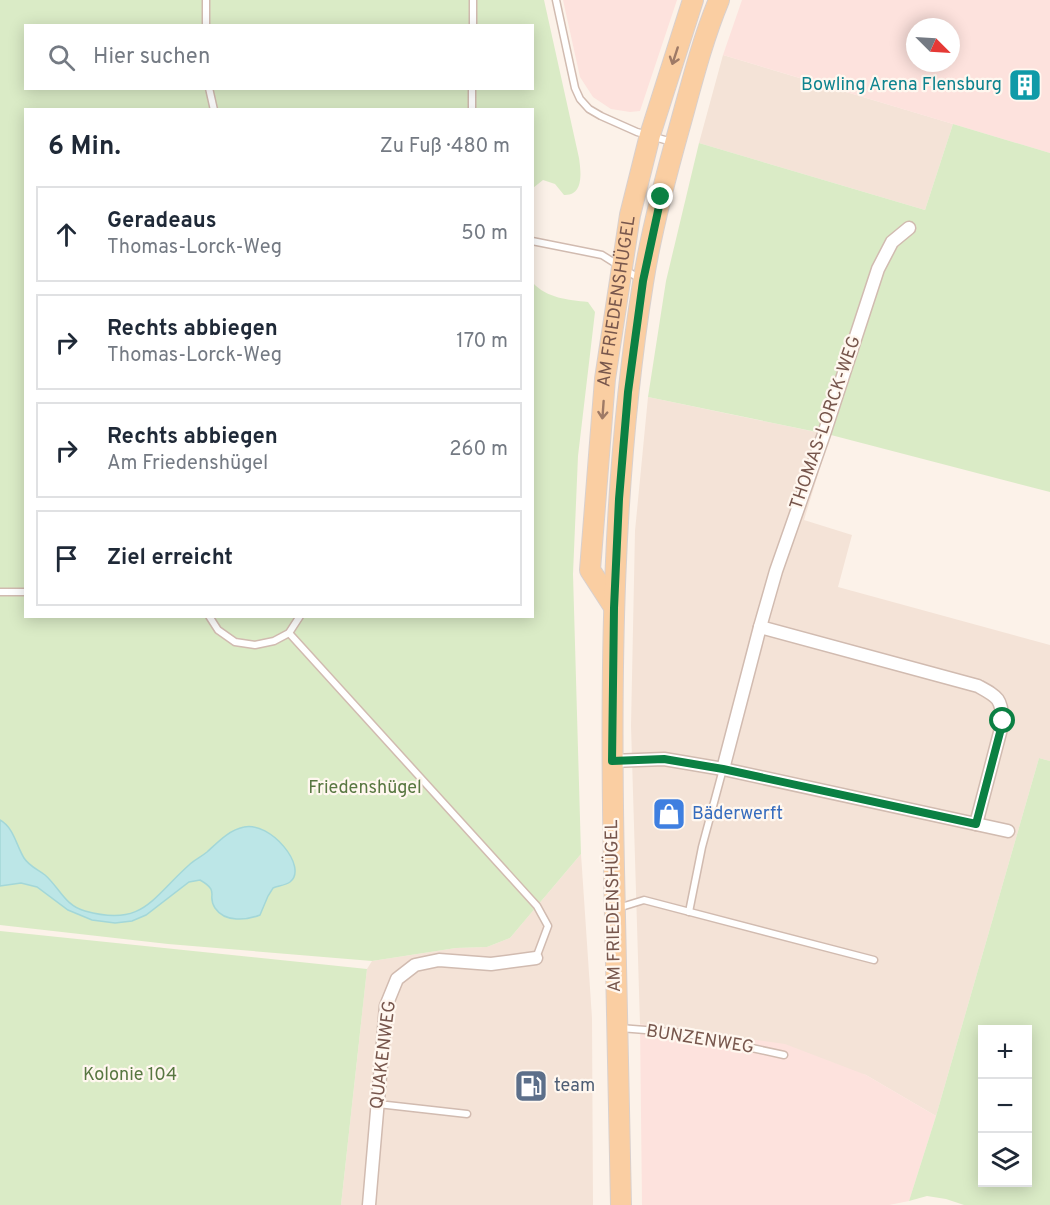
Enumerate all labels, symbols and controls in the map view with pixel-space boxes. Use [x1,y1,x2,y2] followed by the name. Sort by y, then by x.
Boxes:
[906,18,960,72] north arrow
[24,24,534,90] search box
[45,41,78,74] icon: search
[93,44,210,71] text: Hier suchen
[668,46,679,65] one-way arrow
[1007,67,1043,103] building icon: Bowling Arena Flensburg
[801,74,1002,97] place label: Bowling Arena Flensburg
[48,131,121,164] text: 6 Min.
[380,134,510,160] text: Zu Fuß · 480 m
[647,183,673,209] route end
[107,208,217,235] text: Geradeaus
[593,214,641,388] street label: AM FRIEDENSHÜGEL
[50,218,83,251] icon: ahead
[461,221,508,247] text: 50 m
[107,235,282,261] text: Thomas-Lorck-Weg
[107,316,278,343] text: Rechts abbiegen
[50,326,83,359] icon: right
[456,329,508,355] text: 170 m
[785,333,867,513] street label: THOMAS-LORCK-WEG
[107,343,282,369] text: Thomas-Lorck-Weg
[597,400,608,420] one-way arrow
[107,424,278,451] text: Rechts abbiegen
[50,434,83,467] icon: right
[449,437,508,463] text: 260 m
[107,451,268,477] text: Am Friedenshügel
[50,542,83,575] icon: arrive
[107,545,233,572] text: Ziel erreicht
[989,707,1015,733] route start
[308,777,422,800] park label: Friedenshügel
[651,796,687,832] shop icon: Bäderwerft
[692,803,783,826] place label: Bäderwerft
[599,819,627,993] street label: AM FRIEDENSHÜGEL
[366,999,402,1111] street label: QUAKENWEG
[644,1020,756,1060] street label: BUNZENWEG
[978,1025,1032,1187] map controls
[978,1025,1032,1079] button: +
[83,1064,177,1087] park label: Kolonie 104
[513,1068,549,1104] fuel station icon: team
[554,1075,595,1098] place label: team
[978,1079,1032,1133] button: −
[978,1133,1032,1187] button: layers

